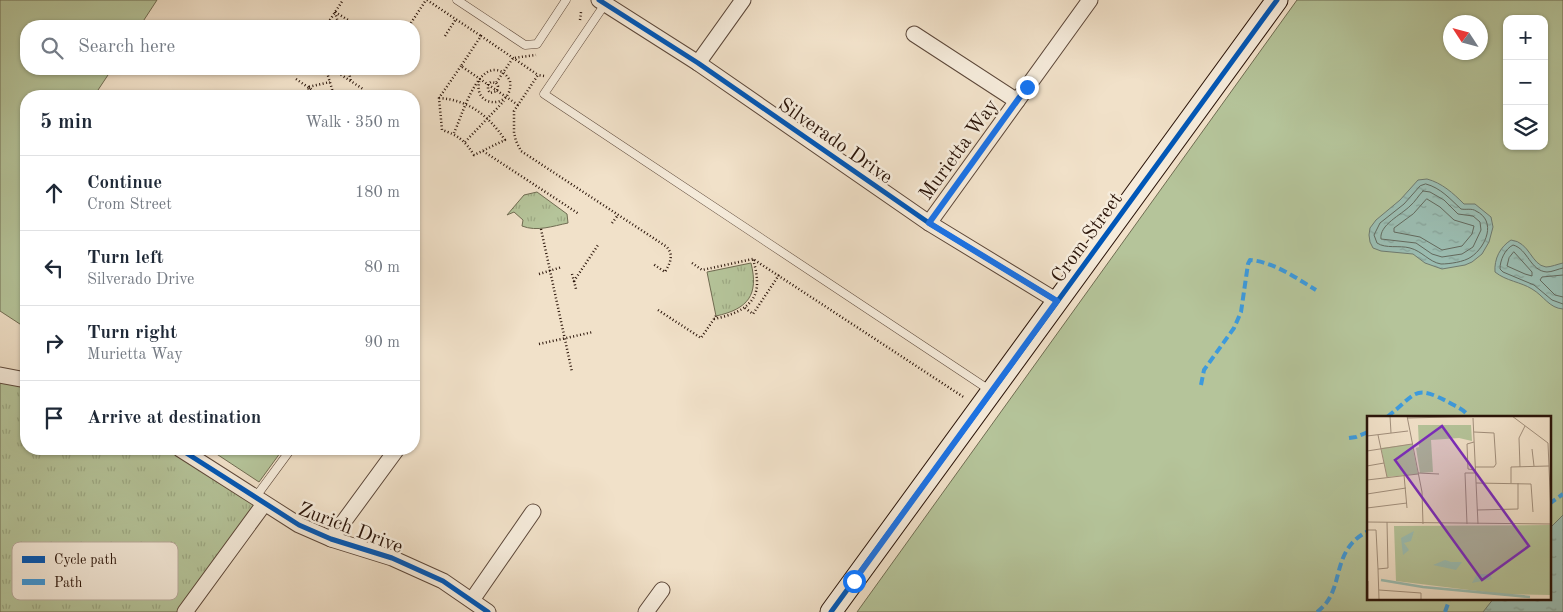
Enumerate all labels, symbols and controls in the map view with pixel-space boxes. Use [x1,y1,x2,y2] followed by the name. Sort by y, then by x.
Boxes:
[1443,15,1488,60] north arrow
[1503,15,1548,150] map controls
[1503,15,1548,60] button: +
[20,20,420,75] search box
[38,34,66,62] icon: search
[78,38,175,57] text: Search here
[1503,60,1548,105] button: −
[1016,76,1039,99] route end
[774,95,896,188] street label: Silverado Drive
[916,96,1003,204] street label: Murietta Way
[1503,105,1548,150] button: layers
[40,112,93,133] text: 5 min
[305,115,400,131] text: Walk · 350 m
[87,174,162,193] text: Continue
[40,179,68,207] icon: ahead
[355,185,400,201] text: 180 m
[1048,189,1127,287] street label: Crom Street
[87,197,172,213] text: Crom Street
[87,249,164,268] text: Turn left
[40,254,68,282] icon: left
[364,260,400,276] text: 80 m
[87,272,194,288] text: Silverado Drive
[87,324,177,343] text: Turn right
[40,329,68,357] icon: right
[364,335,400,351] text: 90 m
[87,347,183,363] text: Murietta Way
[40,404,68,432] icon: arrive
[87,409,261,428] text: Arrive at destination
[1367,416,1550,600] inset map
[295,500,405,558] street label: Zurich Drive
[12,542,178,600] legend
[54,553,117,567] text: Cycle path
[843,570,866,593] route start
[54,576,83,590] text: Path

